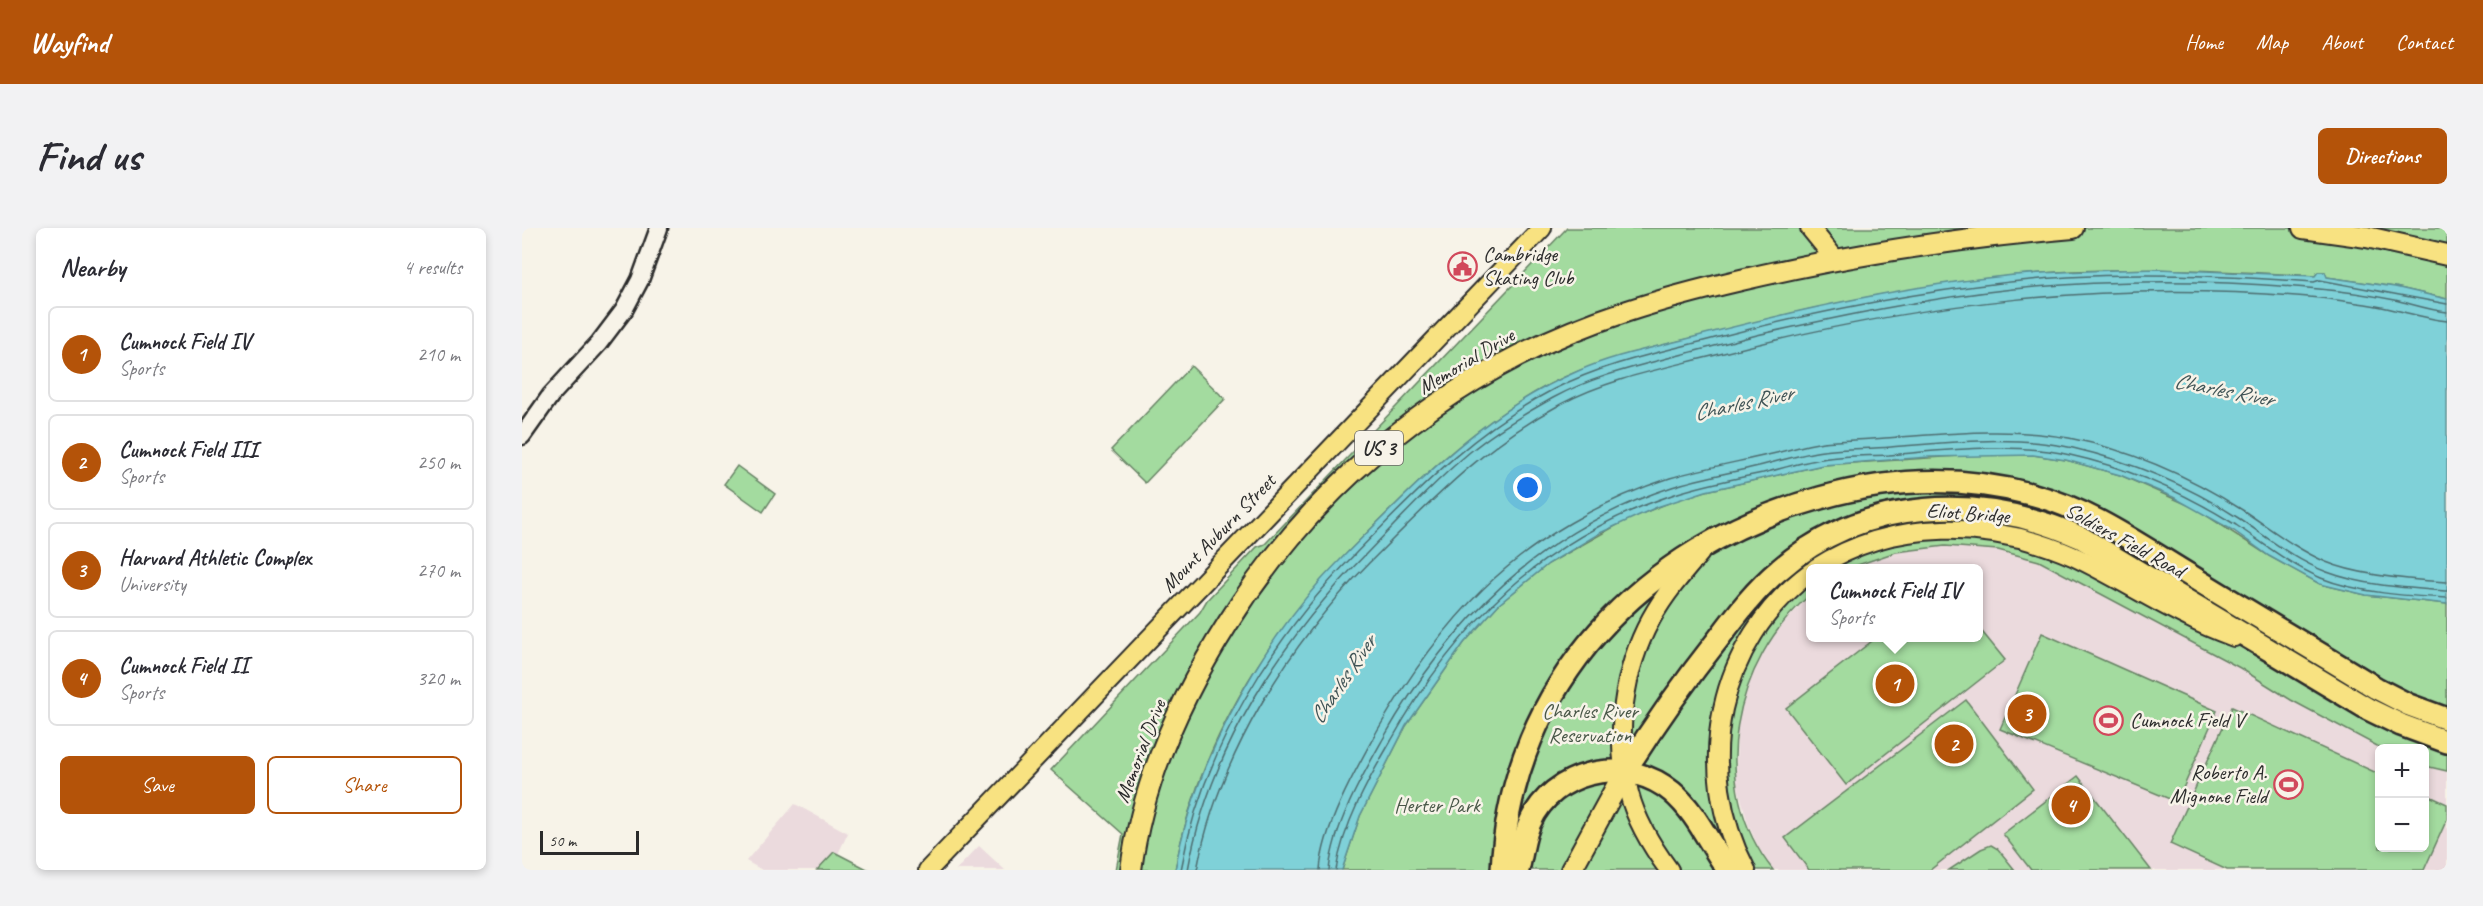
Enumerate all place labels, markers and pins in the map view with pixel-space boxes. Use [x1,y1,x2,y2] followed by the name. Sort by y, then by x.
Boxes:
[1483,241,1575,291] place label: Cambridge Skating Club
[1446,250,1478,282] public building icon: Cambridge Skating Club
[1876,662,1914,706] pin: 1
[2008,692,2046,736] pin: 3
[2093,704,2125,736] sports icon: Cumnock Field V
[2130,707,2249,733] place label: Cumnock Field V
[1934,722,1974,766] pin: 2
[2170,759,2271,809] place label: Roberto A. Mignone Field
[2272,768,2304,800] sports icon: Roberto A. Mignone Field
[2052,782,2090,828] pin: 4

